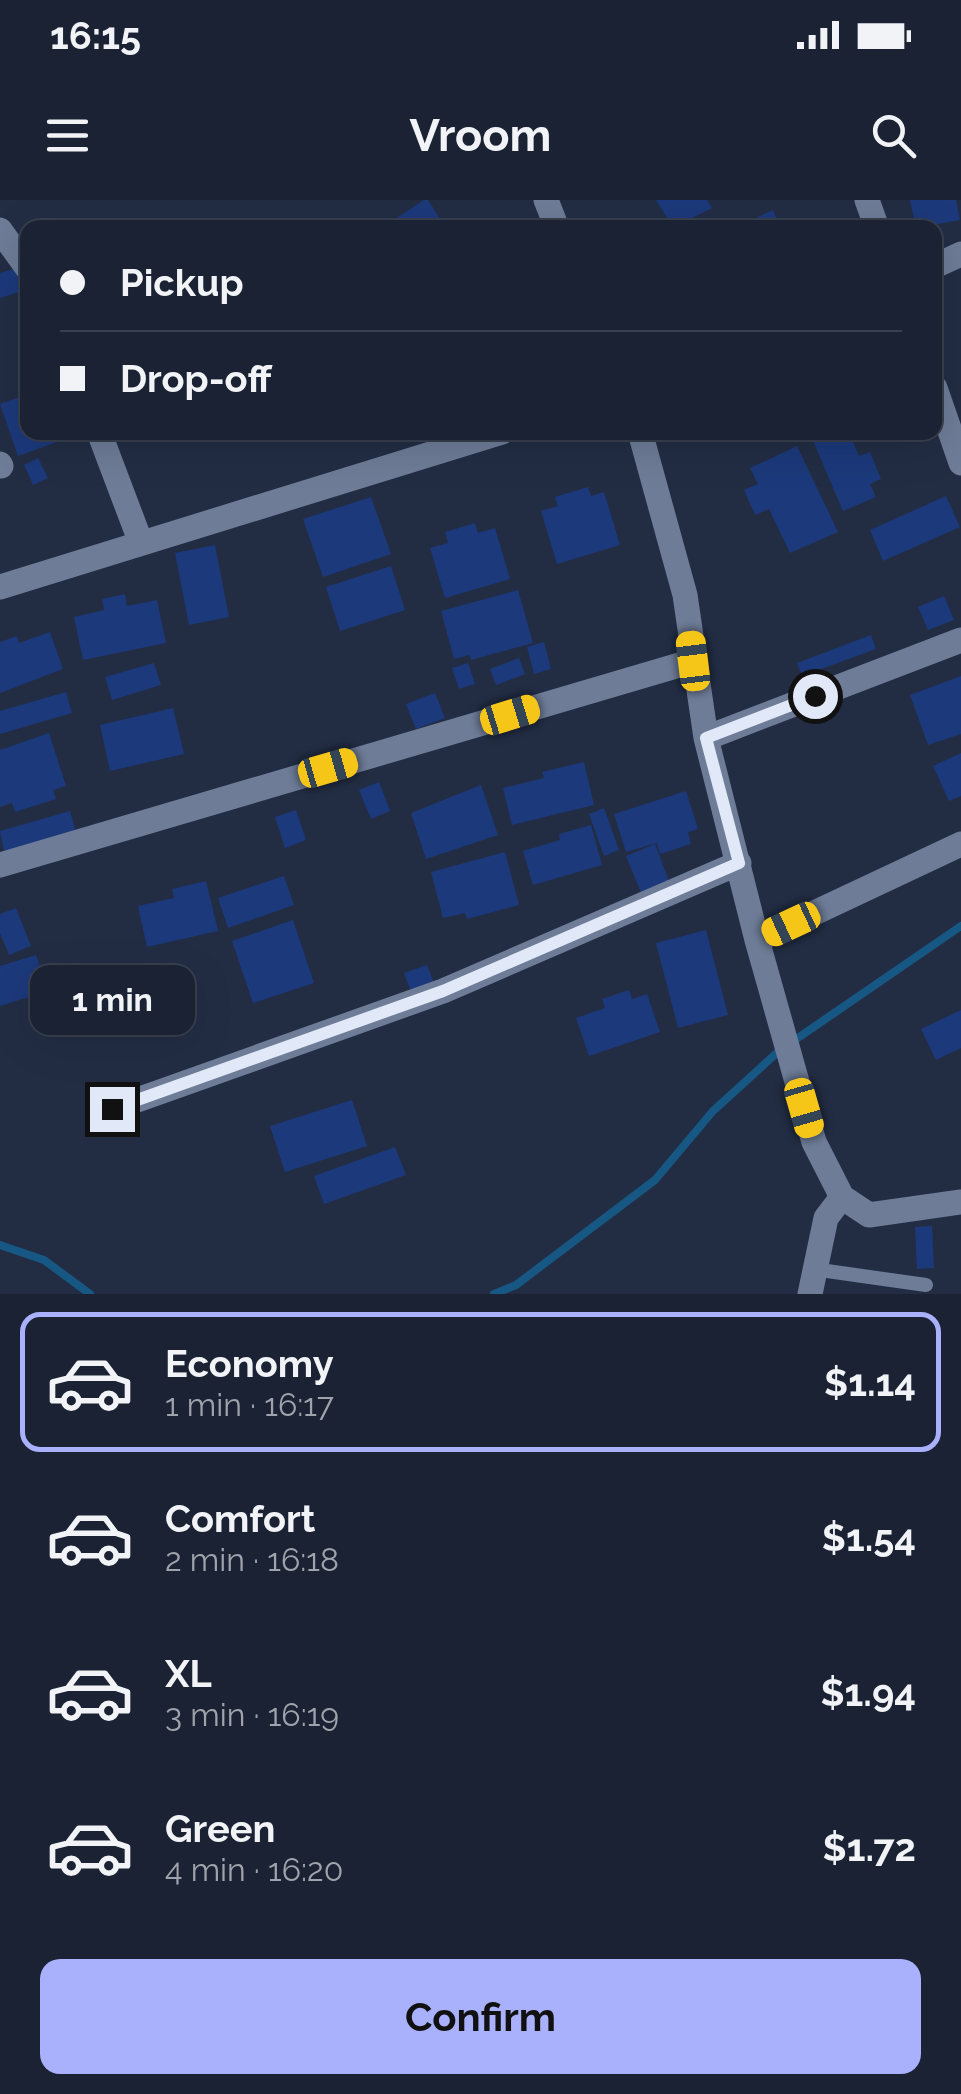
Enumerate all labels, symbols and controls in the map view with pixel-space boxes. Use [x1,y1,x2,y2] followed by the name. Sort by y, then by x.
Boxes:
[50,13,141,58] text: 16:15
[40,108,95,163] icon: menu
[866,108,921,163] icon: search
[409,109,552,162] text: Vroom
[120,260,244,305] text: Pickup
[120,356,272,401] text: Drop-off
[674,629,712,693] car
[793,674,838,719] route start
[477,692,543,738] car
[295,745,361,791] car
[757,898,825,950] car
[29,964,194,1034] callout: 1 min
[72,981,153,1018] text: 1 min
[781,1075,827,1141] car
[90,1087,135,1132] route end
[45,1337,135,1427] icon: car
[165,1341,334,1386] text: Economy
[824,1360,916,1405] text: $1.14
[165,1386,334,1423] text: 1 min · 16:17
[45,1492,135,1582] icon: car
[165,1496,315,1541] text: Comfort
[822,1515,916,1560] text: $1.54
[165,1541,339,1578] text: 2 min · 16:18
[45,1647,135,1737] icon: car
[165,1651,212,1696] text: XL
[821,1670,916,1715] text: $1.94
[165,1696,339,1733] text: 3 min · 16:19
[45,1802,135,1892] icon: car
[165,1806,275,1851] text: Green
[823,1825,916,1870] text: $1.72
[165,1851,343,1888] text: 4 min · 16:20
[40,1959,921,2074] button: Confirm

